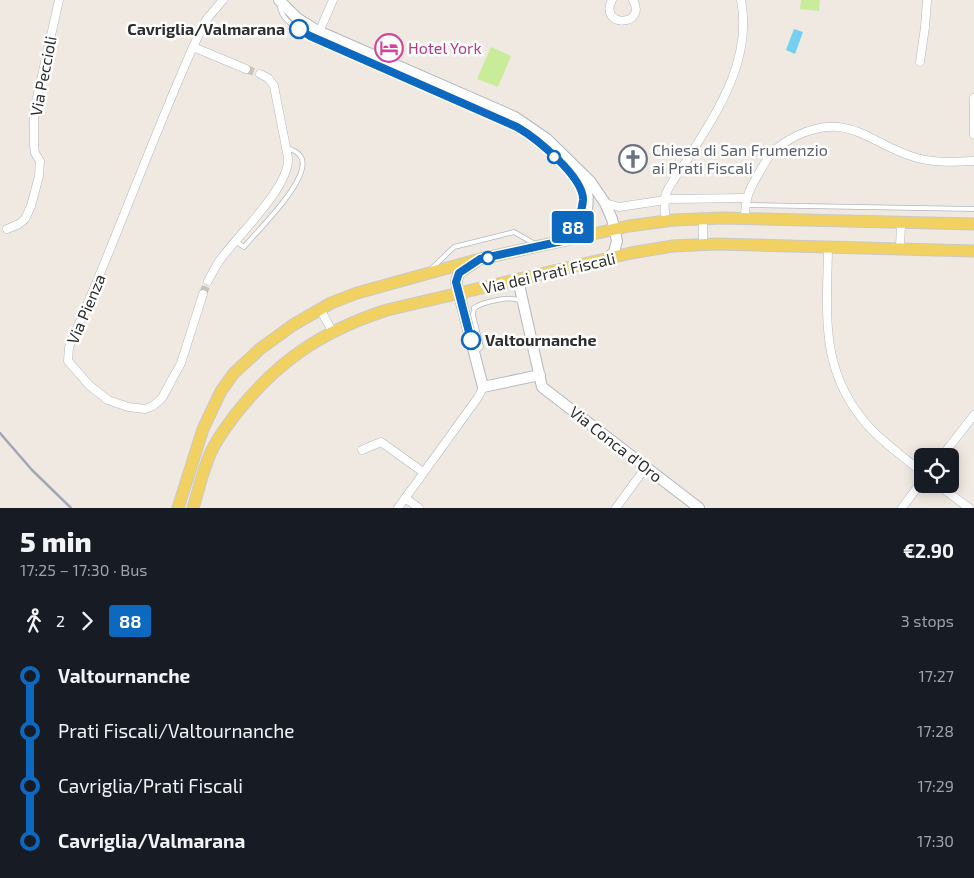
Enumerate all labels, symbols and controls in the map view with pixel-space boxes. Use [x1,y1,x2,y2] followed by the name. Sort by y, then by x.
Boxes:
[127,19,285,38] place label: Cavriglia/Valmarana
[289,19,309,39] marker: Cavriglia/Valmarana
[374,33,404,63] hotel icon: Hotel York
[25,34,60,118] street label: Via Peccioli
[408,38,482,57] place label: Hotel York
[652,140,828,177] place label: Chiesa di San Frumenzio ai Prati Fiscali
[618,144,648,174] church icon: Chiesa di San Frumenzio ai Prati Fiscali
[547,150,561,164] unlabelled marker
[550,211,596,243] line badge: 88
[562,216,584,238] text: 88
[481,248,617,297] street label: Via dei Prati Fiscali
[481,251,495,265] unlabelled marker
[62,271,109,347] street label: Via Pienza
[461,330,481,350] marker: Valtournanche
[485,330,596,349] place label: Valtournanche
[566,402,666,486] street label: Via Conca d'Oro
[914,448,959,493] map controls
[914,448,959,493] button: locate
[20,524,92,558] text: 5 min
[903,539,954,562] text: €2.90
[20,560,147,579] text: 17:25 – 17:30 · Bus
[20,607,48,635] icon: walk
[73,607,101,635] icon: forward
[119,610,141,632] text: 88
[56,611,65,630] text: 2
[901,611,954,630] text: 3 stops
[58,664,190,687] text: Valtournanche
[918,666,954,685] text: 17:27
[58,719,294,742] text: Prati Fiscali/Valtournanche
[917,721,954,740] text: 17:28
[58,774,243,797] text: Cavriglia/Prati Fiscali
[918,776,954,795] text: 17:29
[58,829,245,852] text: Cavriglia/Valmarana
[917,831,954,850] text: 17:30

